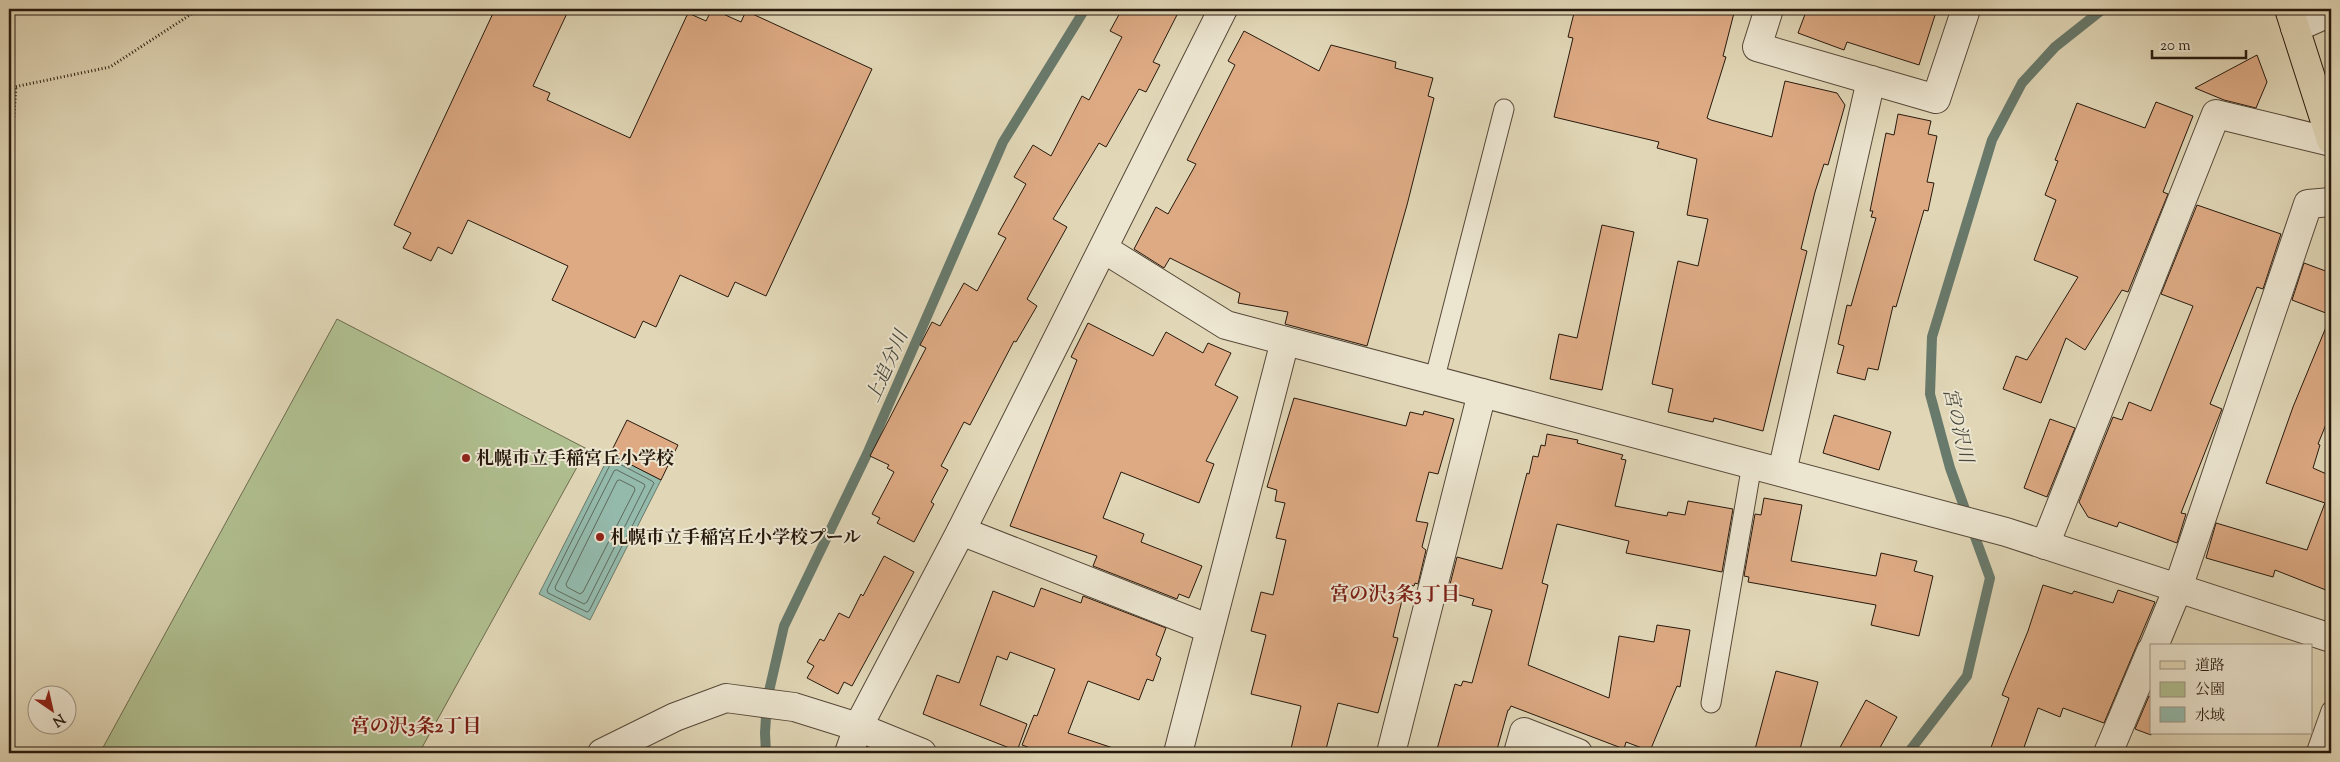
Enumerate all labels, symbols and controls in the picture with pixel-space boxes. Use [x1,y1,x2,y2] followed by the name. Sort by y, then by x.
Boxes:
[2152,28,2246,60] scale bar
[2160,36,2191,57] text: 20 m
[860,325,917,407] water label: 上追分川
[1935,385,1979,468] water label: 宮の沢川
[476,447,674,473] place label: 札幌市立手稲宮丘小学校
[460,452,472,464] marker: 札幌市立手稲宮丘小学校
[610,526,861,552] place label: 札幌市立手稲宮丘小学校プール
[594,531,606,543] marker: 札幌市立手稲宮丘小学校プール
[1330,582,1460,609] district label: 宮の沢3条3丁目
[2150,644,2312,734] legend
[2195,656,2225,677] text: 道路
[2195,680,2225,701] text: 公園
[28,684,78,734] north arrow
[2195,706,2225,727] text: 水域
[48,708,68,731] text: N
[351,714,481,741] district label: 宮の沢3条2丁目

